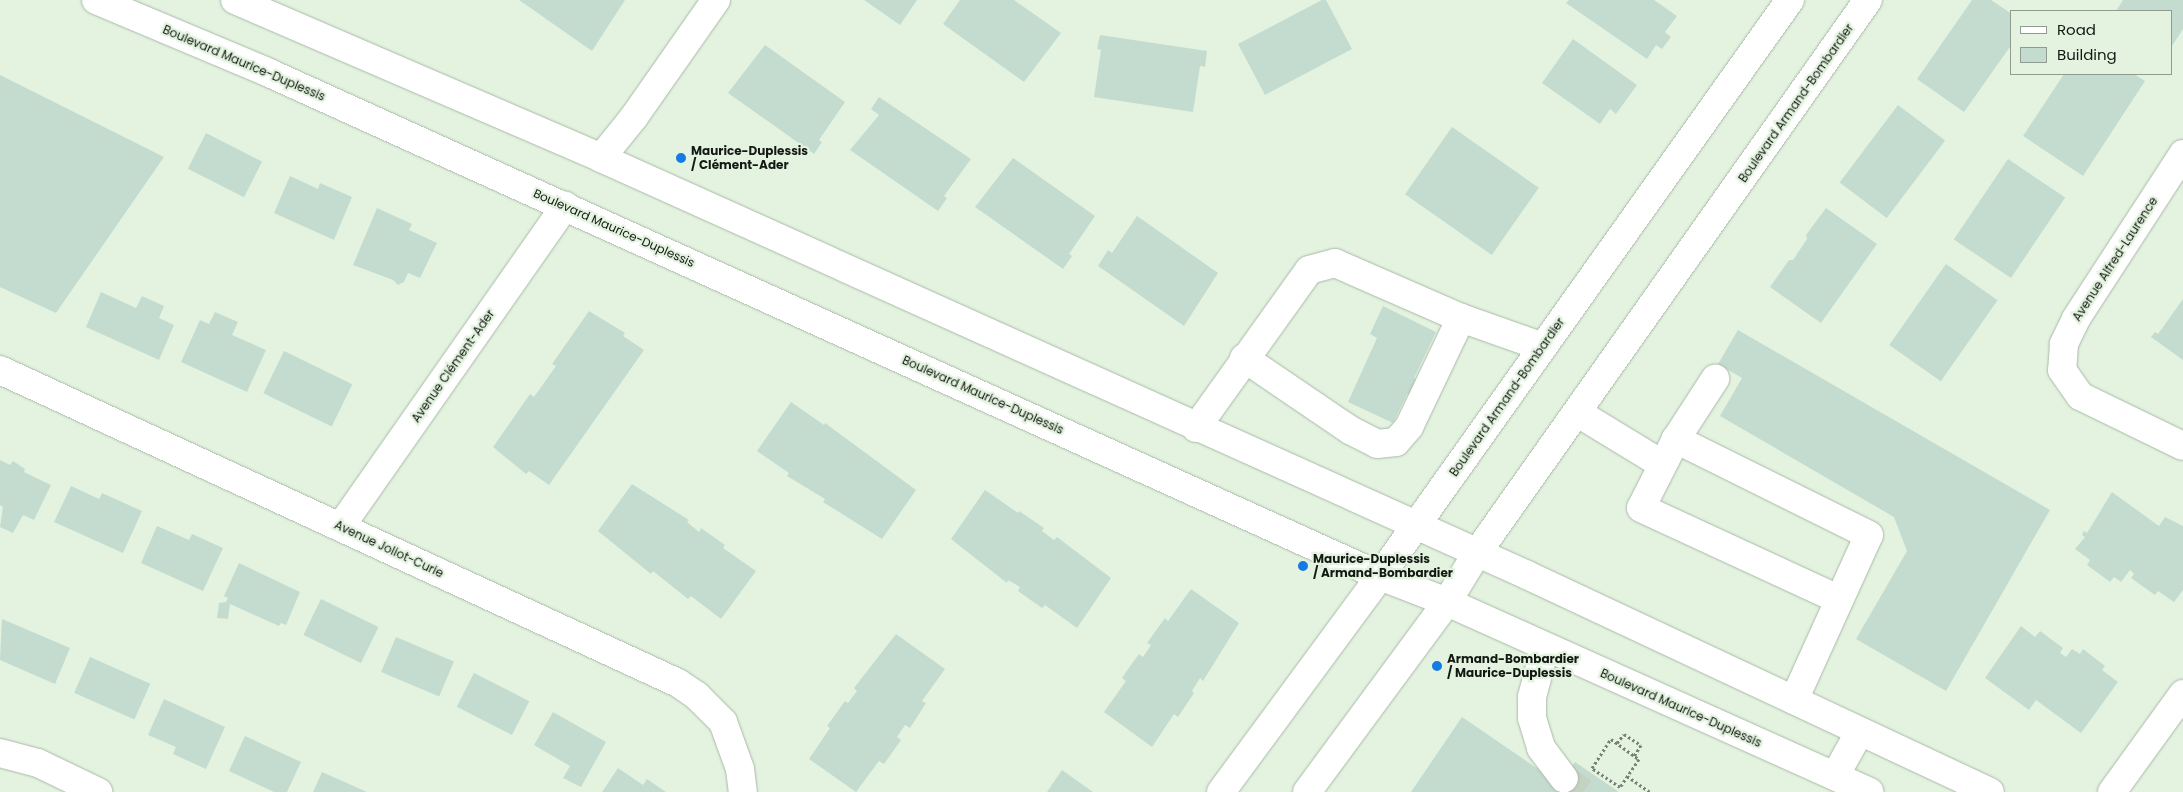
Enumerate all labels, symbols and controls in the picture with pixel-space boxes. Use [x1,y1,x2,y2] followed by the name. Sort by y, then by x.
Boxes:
[2010,10,2173,75] legend
[2057,19,2096,40] text: Road
[1736,21,1856,185] street label: Boulevard Armand-Bombardier
[161,22,327,104] street label: Boulevard Maurice-Duplessis
[2057,44,2117,65] text: Building
[691,144,808,172] place label: Maurice-Duplessis / Clément-Ader
[675,152,687,164] marker: Maurice-Duplessis / Clément-Ader
[531,186,697,270] street label: Boulevard Maurice-Duplessis
[2069,194,2161,324] street label: Avenue Alfred-Laurence
[409,307,497,425] street label: Avenue Clément-Ader
[1447,315,1567,479] street label: Boulevard Armand-Bombardier
[900,353,1066,437] street label: Boulevard Maurice-Duplessis
[332,517,446,581] street label: Avenue Joliot-Curie
[1313,552,1453,580] place label: Maurice-Duplessis / Armand-Bombardier
[1297,560,1309,572] marker: Maurice-Duplessis / Armand-Bombardier
[1447,652,1579,680] place label: Armand-Bombardier / Maurice-Duplessis
[1431,660,1443,672] marker: Armand-Bombardier / Maurice-Duplessis
[1598,666,1764,750] street label: Boulevard Maurice-Duplessis

